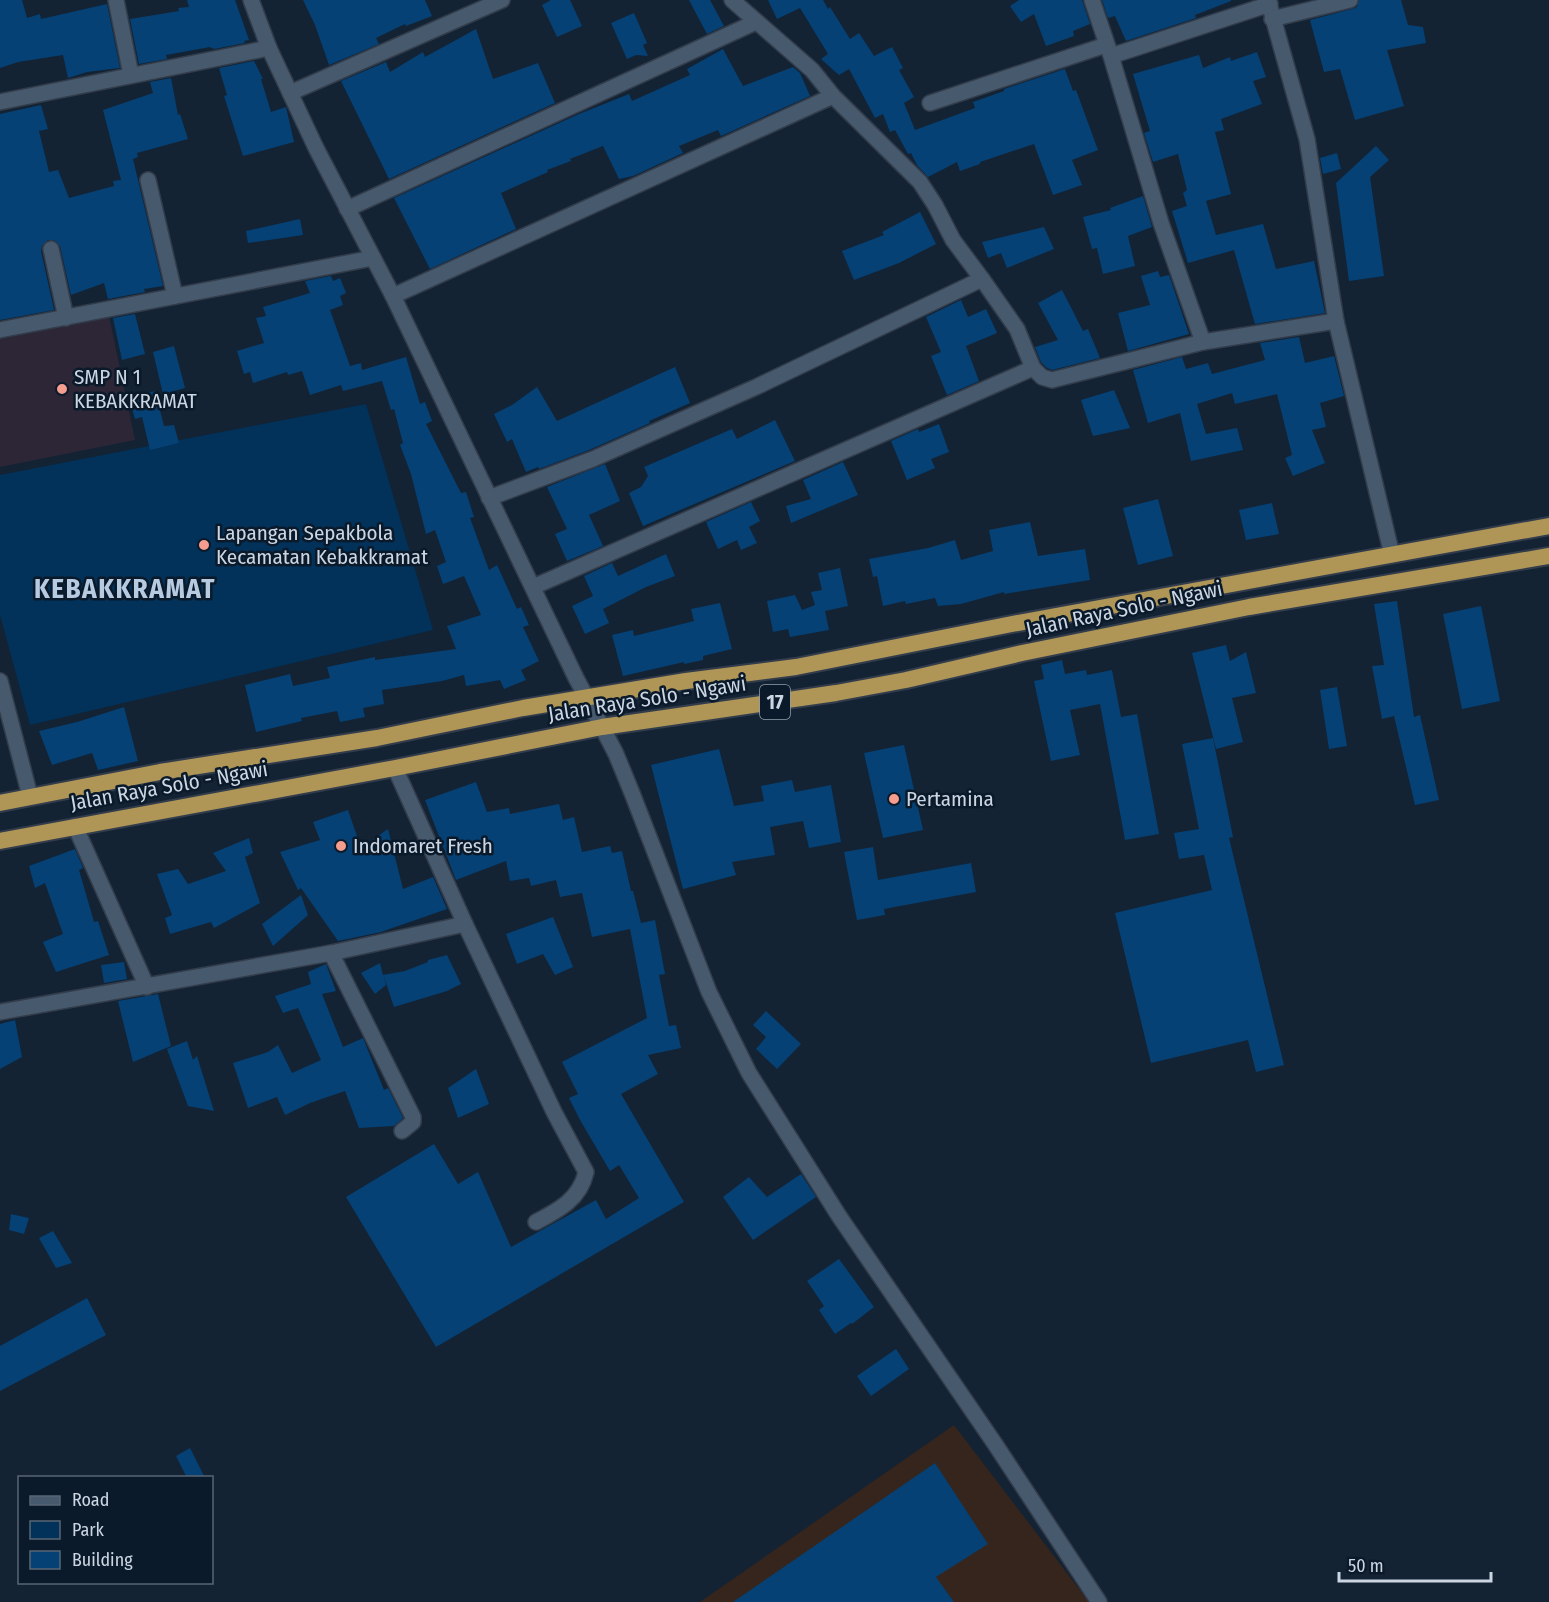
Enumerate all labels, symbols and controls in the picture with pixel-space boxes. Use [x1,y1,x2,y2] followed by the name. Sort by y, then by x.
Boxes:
[74,364,197,414] place label: SMP N 1 KEBAKKRAMAT
[55,382,69,396] marker: SMP N 1 KEBAKKRAMAT
[216,520,428,570] place label: Lapangan Sepakbola Kecamatan Kebakkramat
[197,538,211,552] marker: Lapangan Sepakbola Kecamatan Kebakkramat
[34,573,216,605] district label: KEBAKKRAMAT
[1023,575,1225,643] street label: Jalan Raya Solo - Ngawi
[546,671,748,727] street label: Jalan Raya Solo - Ngawi
[760,685,790,719] road number: 17
[68,756,270,816] street label: Jalan Raya Solo - Ngawi
[906,786,994,812] place label: Pertamina
[887,792,901,806] marker: Pertamina
[353,833,493,859] place label: Indomaret Fresh
[334,839,348,853] marker: Indomaret Fresh
[18,1476,213,1584] legend
[72,1489,109,1511] text: Road
[72,1519,105,1541] text: Park
[1339,1545,1490,1583] scale bar
[72,1549,133,1571] text: Building
[1348,1555,1384,1577] text: 50 m

